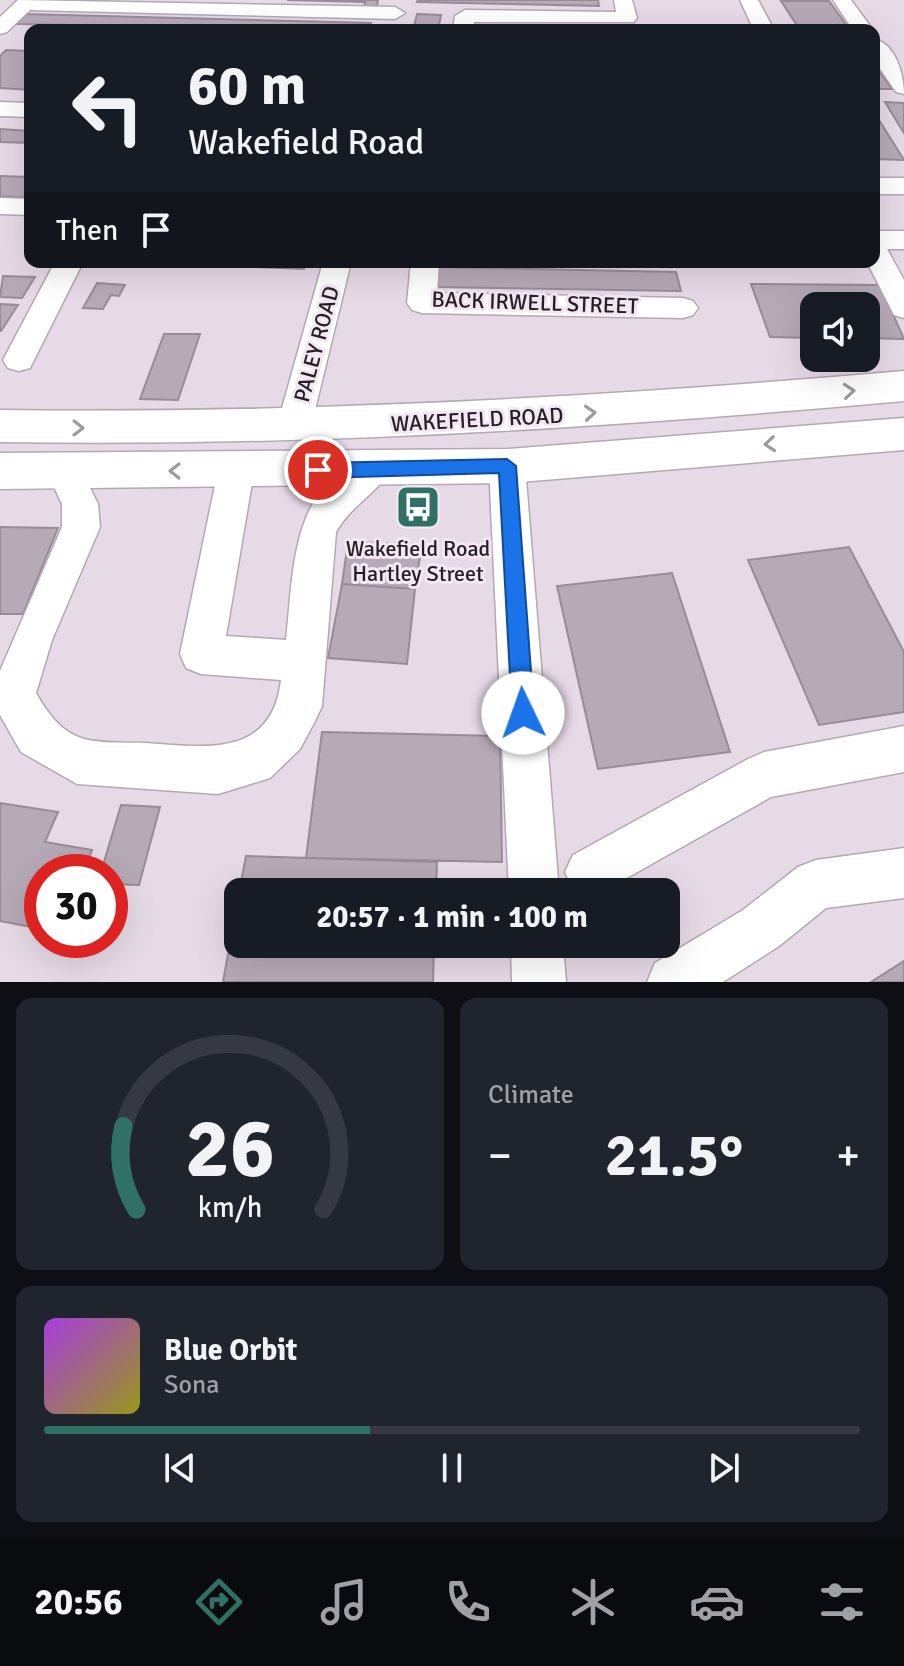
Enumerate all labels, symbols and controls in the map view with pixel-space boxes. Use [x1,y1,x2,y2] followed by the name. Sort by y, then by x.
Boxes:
[188,51,306,120] text: 60 m
[56,56,160,160] icon: left
[188,120,424,165] text: Wakefield Road
[134,208,178,252] icon: arrive
[56,212,118,249] text: Then
[288,283,345,405] street label: PALEY ROAD
[431,285,639,320] street label: BACK IRWELL STREET
[800,292,880,372] map controls
[800,292,880,372] button: sound
[843,383,856,400] one-way arrow
[390,402,564,437] street label: WAKEFIELD ROAD
[584,405,597,422] one-way arrow
[72,419,85,437] one-way arrow
[284,436,352,504] pin
[763,436,776,453] one-way arrow
[296,448,340,492] icon: arrive
[168,462,181,480] one-way arrow
[394,483,442,531] bus stop icon: Wakefield Road Hartley Street
[346,535,490,587] place label: Wakefield Road Hartley Street
[481,671,565,755] position arrow
[24,854,128,958] speed limit sign: 30
[316,899,588,936] text: 20:57 · 1 min · 100 m
[488,1079,574,1111] text: Climate
[185,1098,275,1200] text: 26
[605,1119,743,1193] text: 21.5°
[488,1129,512,1183] text: −
[836,1129,860,1183] text: +
[198,1190,262,1225] text: km/h
[164,1332,297,1369] text: Blue Orbit
[164,1369,219,1401] text: Sona
[158,1446,202,1490] icon: previous
[430,1446,474,1490] icon: pause
[702,1446,746,1490] icon: next
[191,1574,247,1630] icon: directions
[316,1574,372,1630] icon: music
[440,1574,496,1630] icon: phone
[565,1574,621,1630] icon: climate
[689,1574,745,1630] icon: car
[814,1574,870,1630] icon: filters
[34,1580,123,1625] text: 20:56

